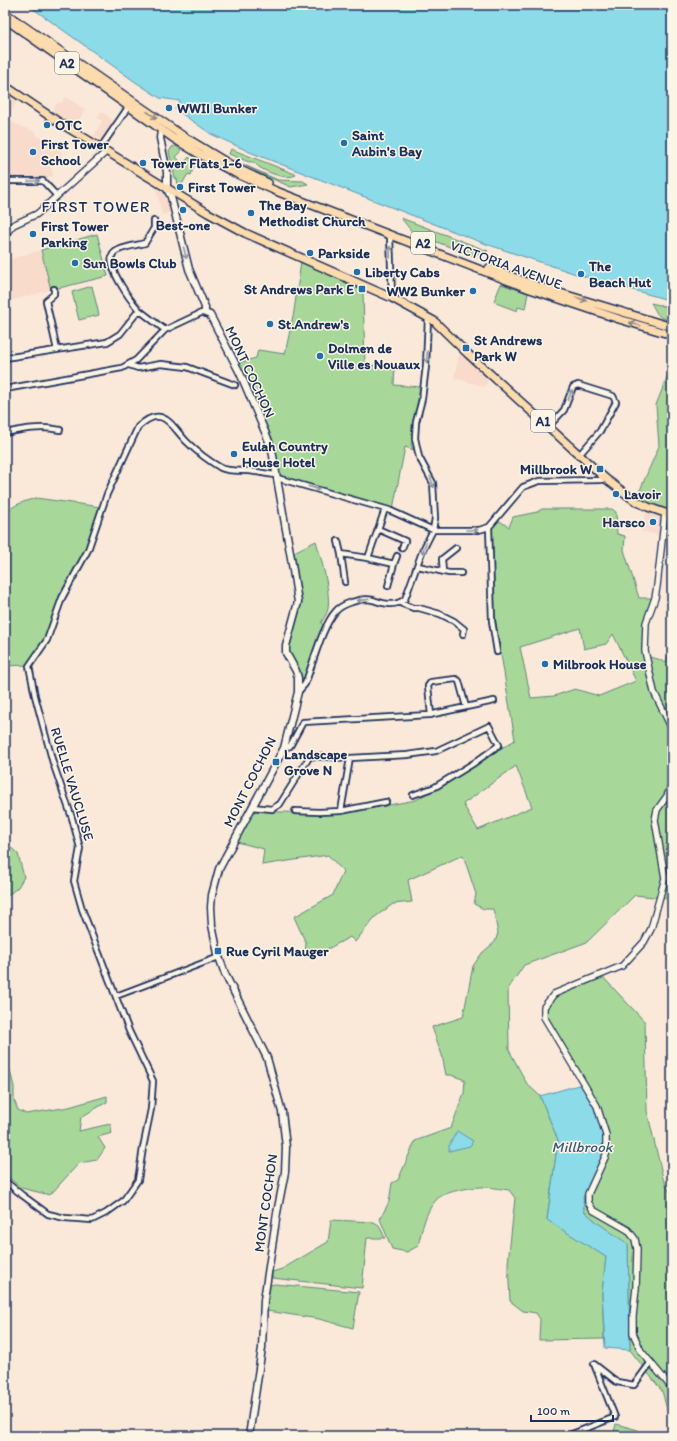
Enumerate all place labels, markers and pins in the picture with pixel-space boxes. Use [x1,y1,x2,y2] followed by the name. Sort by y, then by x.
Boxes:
[177,100,258,117] place label: WWII Bunker
[164,103,174,113] marker: WWII Bunker
[55,117,82,134] place label: OTC
[42,120,52,130] marker: OTC
[351,127,422,160] place label: Saint Aubin's Bay
[41,136,109,169] place label: First Tower School
[339,138,349,148] marker: Saint Aubin's Bay
[28,147,38,157] marker: First Tower School
[150,155,242,172] place label: Tower Flats 1-6
[138,158,148,168] marker: Tower Flats 1-6
[188,179,256,196] place label: First Tower
[175,182,185,192] marker: First Tower
[258,197,366,230] place label: The Bay Methodist Church
[178,205,188,215] marker: Best-one
[246,208,256,218] marker: The Bay Methodist Church
[156,217,211,234] place label: Best-one
[41,218,109,251] place label: First Tower Parking
[28,229,38,239] marker: First Tower Parking
[318,245,370,262] place label: Parkside
[305,248,315,258] marker: Parkside
[83,255,177,272] place label: Sun Bowls Club
[70,258,80,268] marker: Sun Bowls Club
[588,258,652,291] place label: The Beach Hut
[365,264,440,281] place label: Liberty Cabs
[352,267,362,277] marker: Liberty Cabs
[576,269,586,279] marker: The Beach Hut
[244,281,354,298] place label: St Andrews Park E
[386,283,465,300] place label: WW2 Bunker
[357,284,367,294] marker: St Andrews Park E
[468,286,478,296] marker: WW2 Bunker
[278,316,349,333] place label: St.Andrew's
[265,319,275,329] marker: St.Andrew's
[474,332,542,365] place label: St Andrews Park W
[328,340,421,373] place label: Dolmen de Ville es Nouaux
[461,343,471,353] marker: St Andrews Park W
[315,351,325,361] marker: Dolmen de Ville es Nouaux
[242,438,328,471] place label: Eulah Country House Hotel
[229,449,239,459] marker: Eulah Country House Hotel
[520,461,592,478] place label: Millbrook W
[595,464,605,474] marker: Millbrook W
[624,486,661,503] place label: Lavoir
[611,489,621,499] marker: Lavoir
[603,514,645,531] place label: Harsco
[648,517,658,527] marker: Harsco
[553,656,647,673] place label: Milbrook House
[540,659,550,669] marker: Milbrook House
[284,746,347,779] place label: Landscape Grove N
[271,757,281,767] marker: Landscape Grove N
[226,943,329,960] place label: Rue Cyril Mauger
[213,946,223,956] marker: Rue Cyril Mauger

